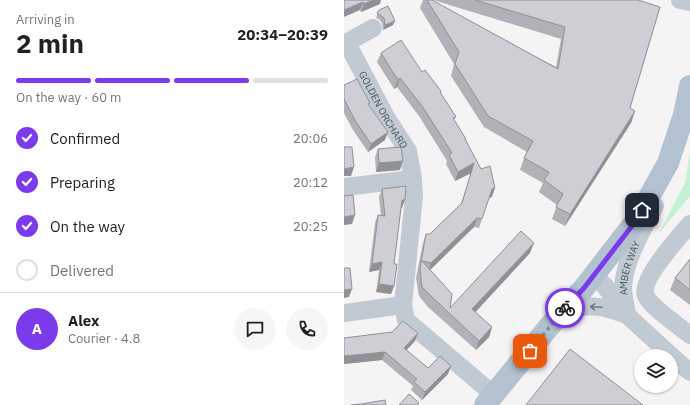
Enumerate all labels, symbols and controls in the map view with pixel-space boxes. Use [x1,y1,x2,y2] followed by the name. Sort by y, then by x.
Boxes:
[16,11,75,28] text: Arriving in
[237,25,328,44] text: 20:34–20:39
[16,26,84,60] text: 2 min
[356,69,411,151] street label: GOLDEN ORCHARD
[16,89,121,106] text: On the way · 60 m
[16,127,38,149] icon: check
[50,129,120,148] text: Confirmed
[293,130,328,147] text: 20:06
[16,171,38,193] icon: check
[50,173,115,192] text: Preparing
[293,174,328,191] text: 20:12
[625,193,659,227] pin
[631,199,653,221] icon: home
[16,215,38,237] icon: check
[50,217,125,236] text: On the way
[293,218,328,235] text: 20:25
[616,239,643,296] street label: AMBER WAY
[50,261,114,280] text: Delivered
[545,288,585,328] courier
[554,297,576,319] icon: bike
[590,303,603,310] one-way arrow
[234,308,276,350] button: chat
[286,308,328,350] button: phone
[68,311,99,330] text: Alex
[32,319,42,338] text: A
[68,330,140,347] text: Courier · 4.8
[513,334,547,368] pin
[519,340,541,362] icon: bag
[634,349,678,393] map controls
[634,349,678,393] button: layers

